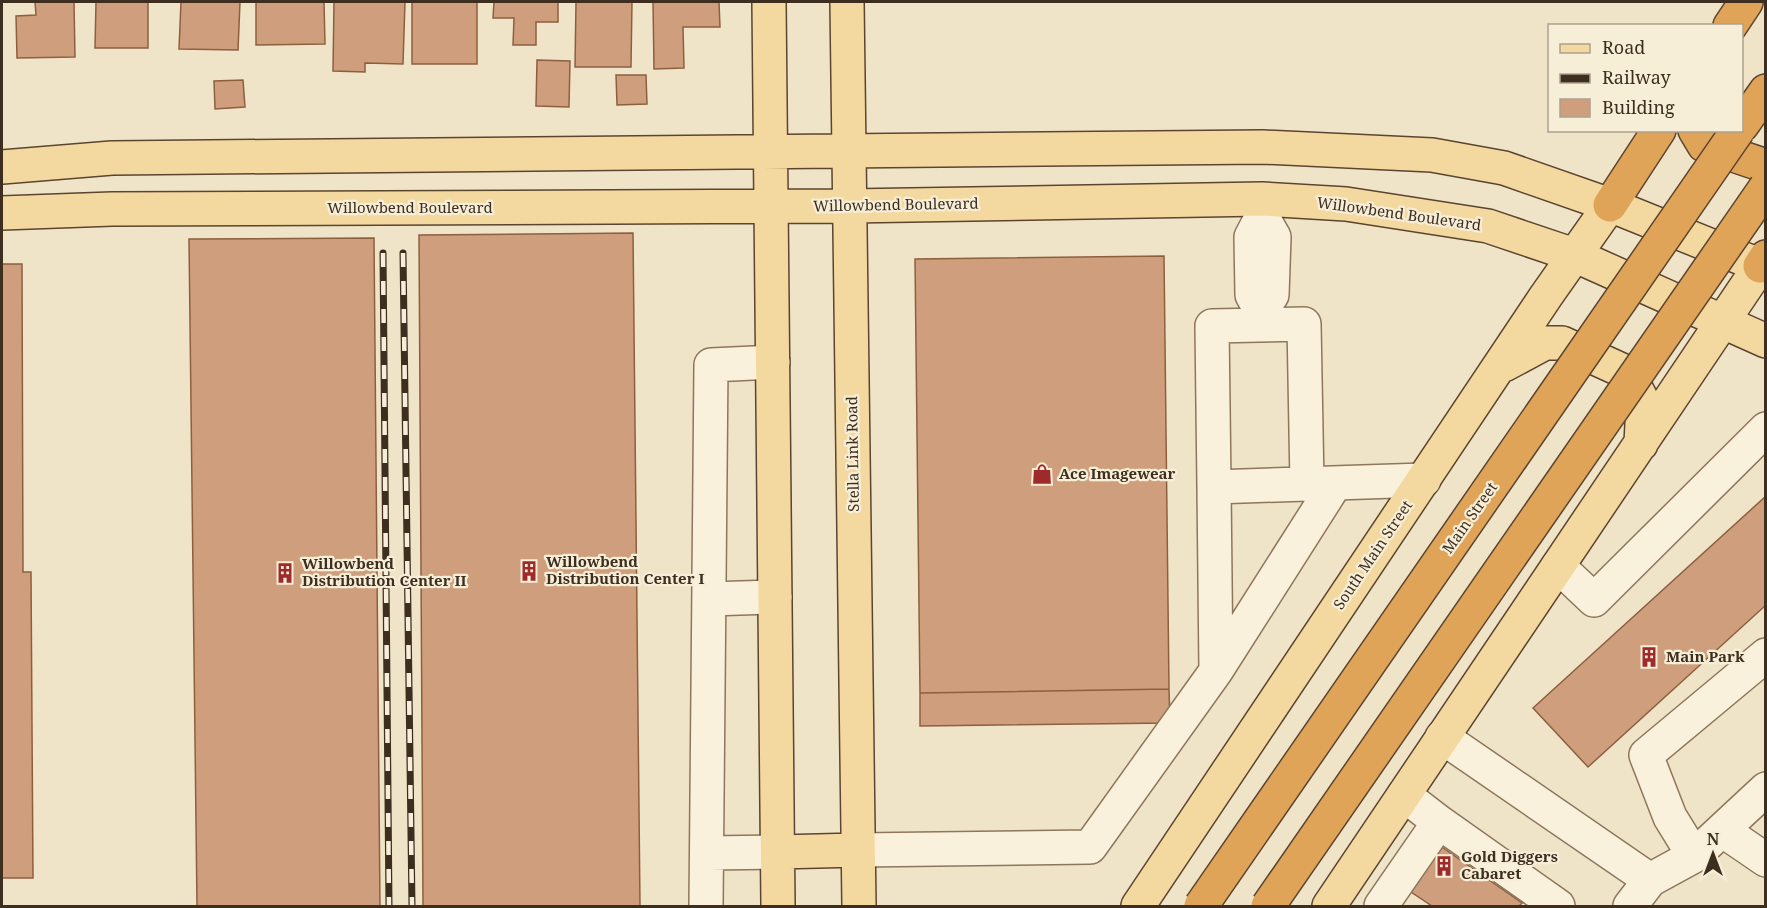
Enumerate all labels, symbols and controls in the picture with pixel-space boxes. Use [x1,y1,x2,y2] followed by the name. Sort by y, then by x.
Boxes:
[1548,24,1743,132] legend
[1602,35,1645,59] text: Road
[1602,65,1672,89] text: Railway
[1602,95,1675,119] text: Building
[1316,192,1482,234] street label: Willowbend Boulevard
[813,193,979,215] street label: Willowbend Boulevard
[327,197,493,217] street label: Willowbend Boulevard
[841,396,863,512] street label: Stella Link Road
[1030,462,1054,486] shop icon: Ace Imagewear
[1059,463,1176,483] place label: Ace Imagewear
[1437,478,1501,557] street label: Main Street
[1328,496,1416,613] street label: South Main Street
[546,551,704,588] place label: Willowbend Distribution Center I
[302,553,466,590] place label: Willowbend Distribution Center II
[517,559,541,583] building icon: Willowbend Distribution Center I
[273,561,297,585] building icon: Willowbend Distribution Center II
[1637,645,1661,669] building icon: Main Park
[1666,646,1745,666] place label: Main Park
[1683,824,1743,884] north arrow
[1707,828,1720,850] text: N
[1461,846,1558,883] place label: Gold Diggers Cabaret
[1432,854,1456,878] building icon: Gold Diggers Cabaret

